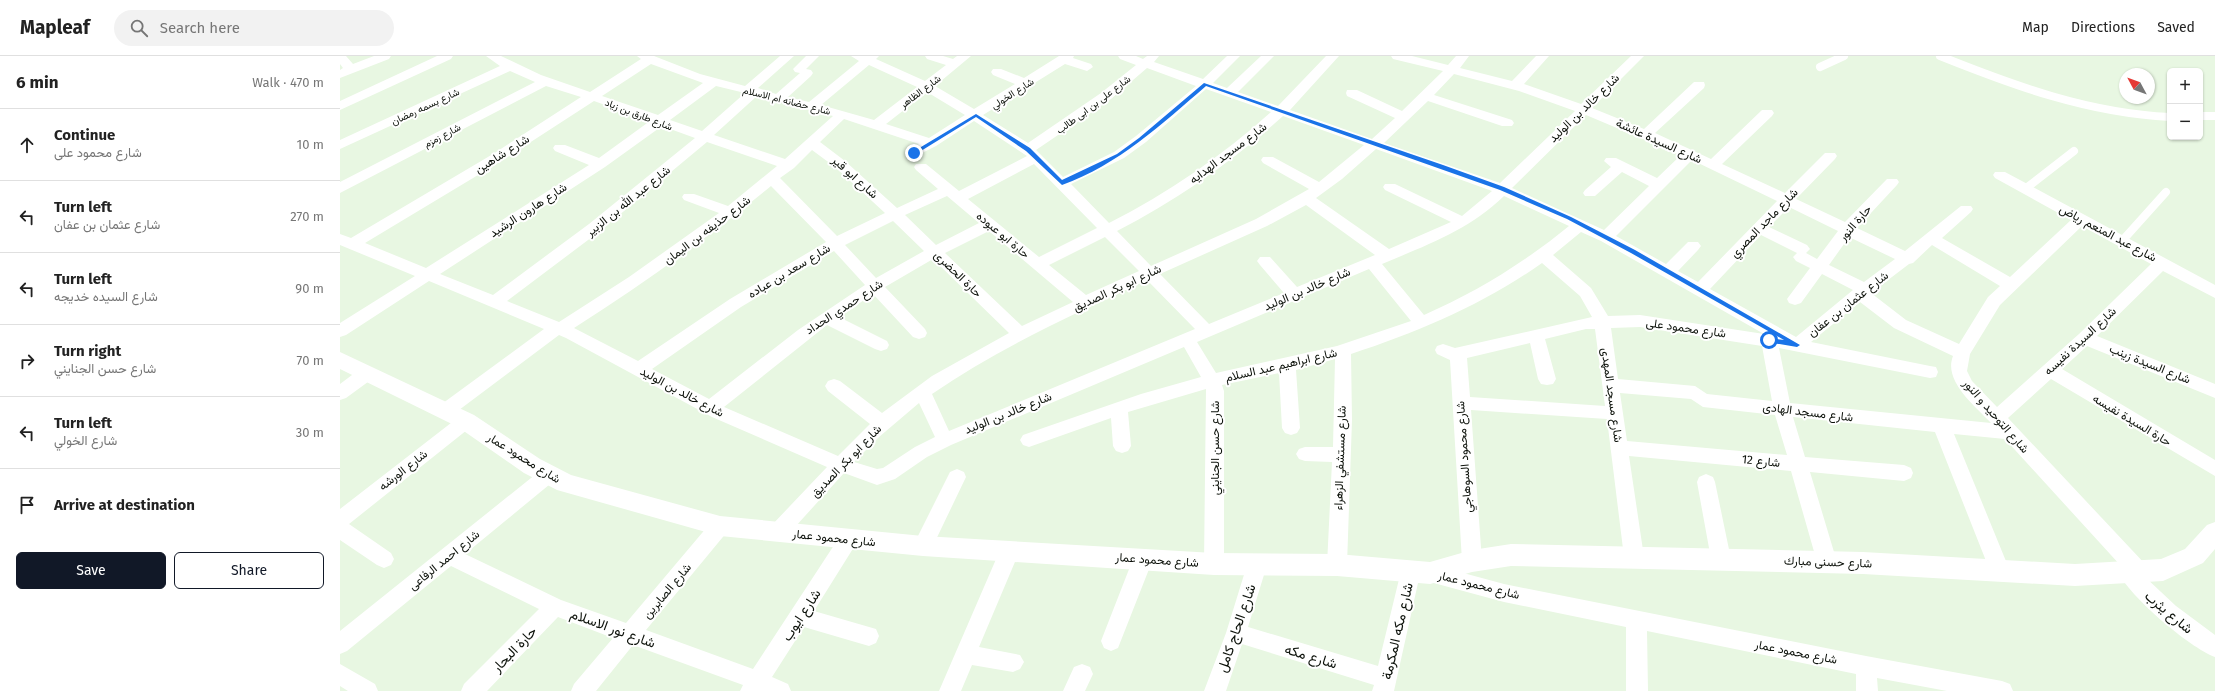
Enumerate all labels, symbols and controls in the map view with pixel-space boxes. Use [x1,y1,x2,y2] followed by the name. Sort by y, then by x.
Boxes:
[114,10,394,46] search box
[20,16,90,39] text: Mapleaf
[128,17,150,39] icon: search
[160,19,240,37] text: Search here
[2022,19,2049,36] text: Map
[2071,19,2135,36] text: Directions
[2157,19,2195,36] text: Saved
[2119,68,2155,104] north arrow
[2167,68,2203,140] map controls
[2167,68,2203,104] button: +
[1546,71,1624,147] street label: شارع خالد بن الوليد
[16,72,59,93] text: 6 min
[897,72,944,112] street label: شارع الظاهر
[1054,73,1133,137] street label: شارع على بن ابى طالب
[252,75,324,90] text: Walk · 470 m
[989,76,1037,114] street label: شارع الخولي
[742,84,832,118] street label: شارع حضانه ام الاسلام
[389,86,461,128] street label: شارع بسمه رمضان
[603,97,674,133] street label: شارع طارق بن زياد
[2167,104,2203,140] button: −
[1613,116,1704,168] street label: شارع السيدة عائشة
[1187,119,1271,188] street label: شارع مسجد الهدايه
[422,121,463,151] street label: شارع زمزم
[54,126,115,144] text: Continue
[472,132,533,178] street label: شارع شاهين
[16,134,38,156] icon: ahead
[297,137,324,152] text: 10 m
[905,144,923,162] route end
[54,145,142,160] text: شارع محمود على
[827,152,881,203] street label: شارع ابو قير
[582,163,674,242] street label: شارع عبد الله بن الزبير
[487,180,570,242] street label: شارع هارون الرشيد
[1727,185,1803,263] street label: شارع ماجد المصري
[661,193,754,269] street label: شارع حذيفه بن اليمان
[54,198,112,216] text: Turn left
[2056,201,2159,266] street label: شارع عبد المنعم رياض
[1835,202,1875,245] street label: حارة النور
[16,206,38,228] icon: left
[290,209,324,224] text: 270 m
[973,209,1032,262] street label: حارة ابو عبوده
[54,217,160,232] text: شارع عثمان بن عفان
[745,241,834,303] street label: شارع سعد بن عباده
[931,248,985,301] street label: حارة الحضرى
[1071,261,1164,316] street label: شارع ابو بكر الصديق
[1262,264,1353,315] street label: شارع خالد بن الوليد
[1805,268,1892,341] street label: شارع عثمان بن عفان
[54,270,112,288] text: Turn left
[803,277,887,340] street label: شارع حمدي الحداد
[16,278,38,300] icon: left
[295,281,324,296] text: 90 m
[54,289,158,304] text: شارع السيده خديجه
[2041,304,2120,379] street label: شارع السيدة نفيسه
[1645,315,1727,343] street label: شارع محمود على
[1760,331,1778,349] route start
[2107,341,2193,388] street label: شارع السيدة زينب
[54,342,121,360] text: Turn right
[1224,345,1339,387] street label: شارع ابراهيم عبد السلام
[1596,347,1626,444] street label: شارع مسجد المهدى
[16,350,38,372] icon: right
[297,353,324,368] text: 70 m
[54,361,156,376] text: شارع حسن الجنايني
[637,364,726,422] street label: شارع خالد بن الوليد
[1958,375,2032,457] street label: شارع التوحيد و النور
[962,389,1054,439] street label: شارع خالد بن الوليد
[2090,391,2174,450] street label: حارة السيدة نفيسه
[1762,399,1854,426] street label: شارع مسجد الهادى
[1453,400,1478,513] street label: شارع محمود السوهاجي
[1208,401,1225,495] street label: شارع حسن الجنايني
[1331,405,1352,511] street label: شارع مستشفي الزهراء
[54,414,112,432] text: Turn left
[16,422,38,444] icon: left
[808,422,886,502] street label: شارع ابو بكر الصديق
[296,425,324,440] text: 30 m
[483,429,563,488] street label: شارع محمود عمار
[54,433,117,448] text: شارع الخولي
[376,447,431,495] street label: شارع الورشه
[1741,452,1781,472] street label: شارع 12
[16,494,38,516] icon: arrive
[54,496,195,514] text: Arrive at destination
[406,527,484,594] street label: شارع احمد الرفاعى
[791,527,876,551] street label: شارع محمود عمار
[1114,550,1199,572] street label: شارع محمود عمار
[16,552,166,589] button: Save
[174,552,324,589] button: Share
[1784,553,1872,573] street label: شارع حسنى مبارك
[640,560,696,623] street label: شارع الصابرين
[1435,568,1521,604] street label: شارع محمود عمار
[1378,581,1419,682] street label: شارع مكه المكرمة
[1213,582,1261,675] street label: شارع الحاج كامل
[778,586,826,646] street label: شارع ايوب
[2140,587,2196,639] street label: شارع يثرب
[567,605,658,654] street label: شارع نور الاسلام
[488,623,540,677] street label: حارة البحار
[1752,637,1838,669] street label: شارع محمود عمار
[1282,640,1339,674] street label: شارع مكه

